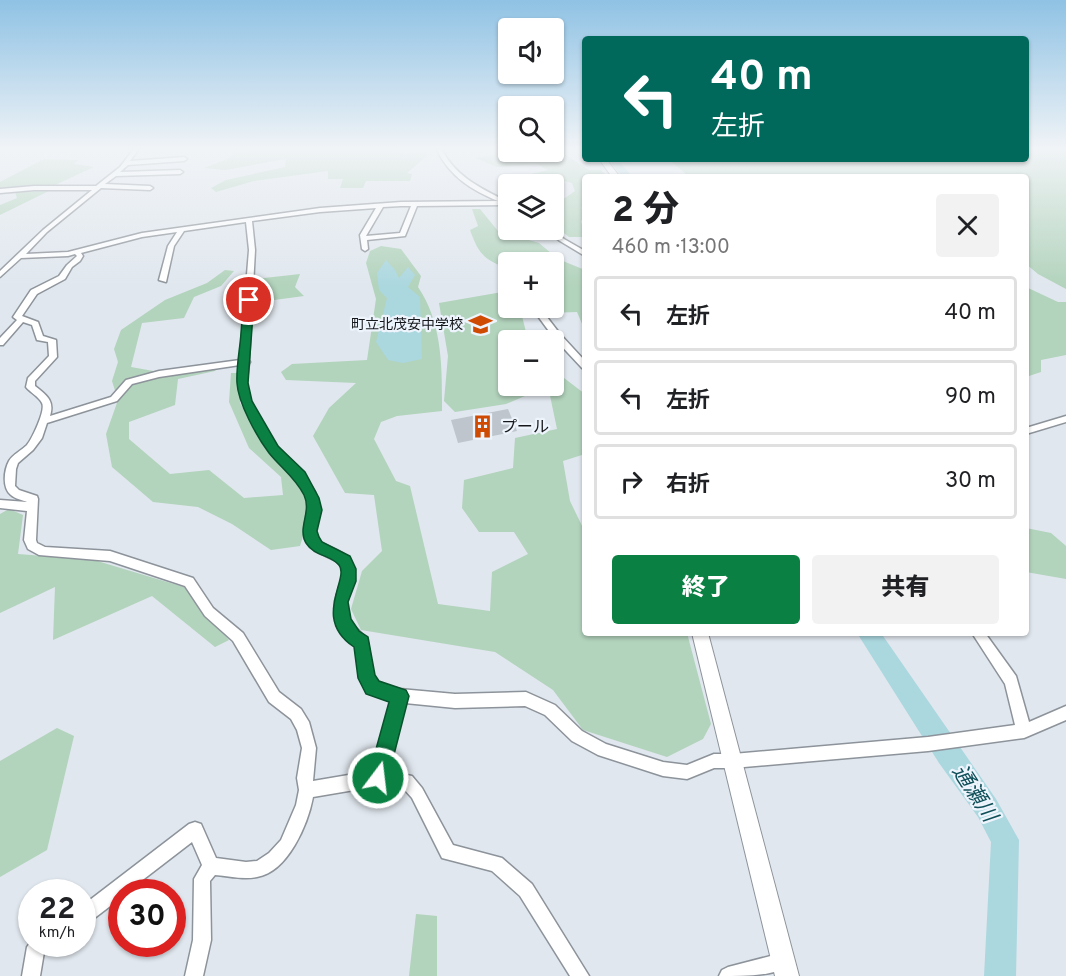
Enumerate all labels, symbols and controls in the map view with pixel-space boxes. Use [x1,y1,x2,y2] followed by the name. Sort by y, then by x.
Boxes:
[498,18,564,396] map controls
[498,18,564,84] button: sound
[711,52,813,105] text: 40 m
[612,60,690,138] icon: left
[498,96,564,162] button: search
[711,111,765,145] text: 左折
[498,174,564,240] button: layers
[612,189,679,235] text: 2 分
[936,194,999,257] button: close
[612,235,730,261] text: 460 m · 13:00
[498,252,564,318] button: +
[223,274,274,325] pin
[232,283,265,316] icon: arrive
[615,297,648,330] icon: left
[944,300,996,327] text: 40 m
[666,304,710,331] text: 左折
[468,311,494,337] school or university icon: 町立北茂安中学校
[351,316,463,334] place label: 町立北茂安中学校
[498,330,564,396] button: −
[615,381,648,414] icon: left
[945,384,996,411] text: 90 m
[666,388,710,415] text: 左折
[470,413,496,439] building icon: プール
[501,418,549,438] place label: プール
[615,465,648,498] icon: right
[945,468,996,495] text: 30 m
[666,472,710,499] text: 右折
[612,555,800,624] button: 終了
[812,555,999,624] button: 共有
[346,746,410,810] position arrow
[945,760,1003,829] water label: 通瀬川
[108,879,186,957] speed limit sign: 30
[39,892,75,929] text: 22
[39,924,75,943] text: km/h

